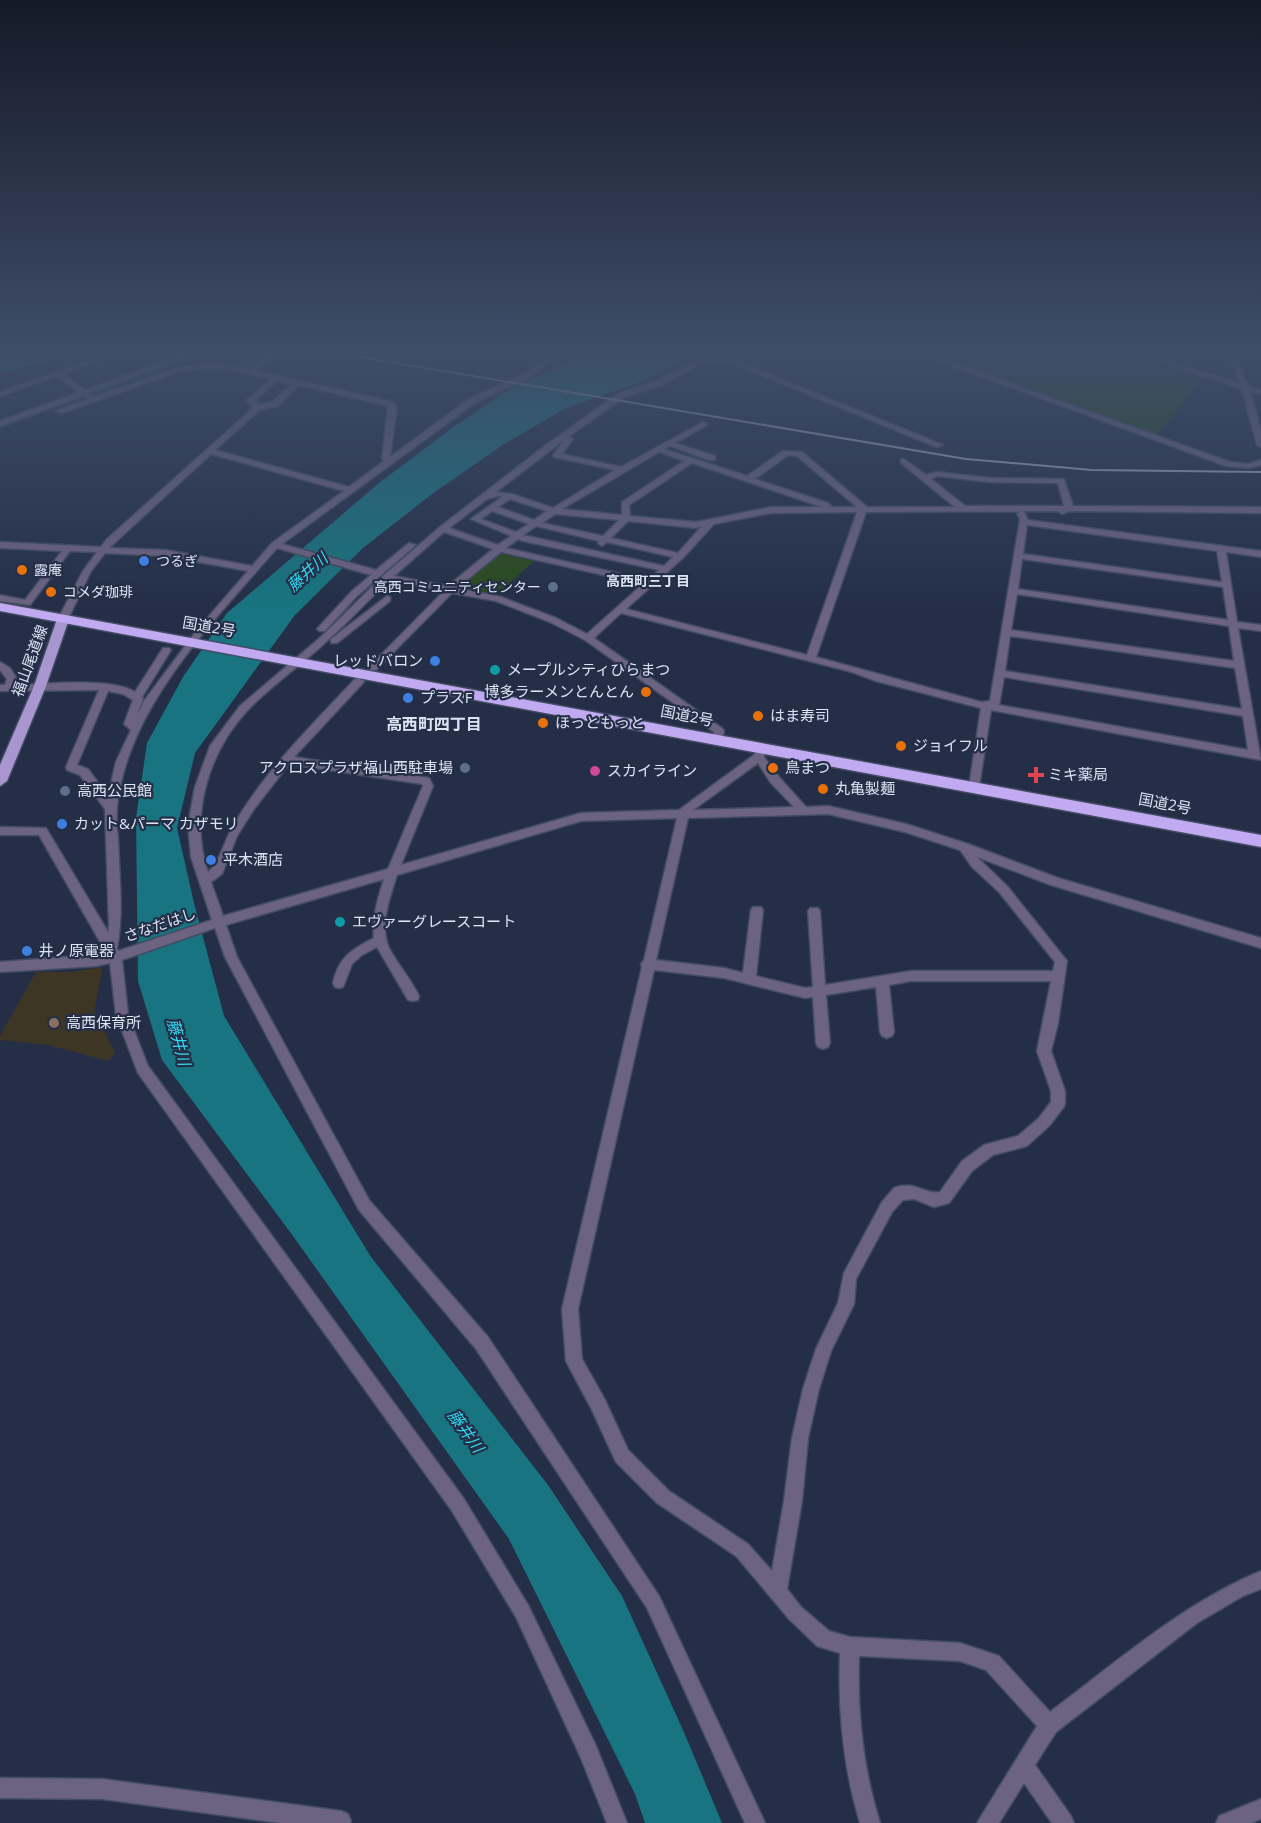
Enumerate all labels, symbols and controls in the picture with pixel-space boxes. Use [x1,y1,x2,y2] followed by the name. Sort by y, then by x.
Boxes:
[282,546,334,596] water label: 藤井川
[156,551,198,570] place label: つるぎ
[137,554,151,568] marker: つるぎ
[34,560,62,579] place label: 露庵
[15,563,29,577] marker: 露庵
[606,571,690,590] district label: 高西町三丁目
[374,577,541,596] place label: 高西コミュニティセンター
[546,580,560,594] marker: 高西コミュニティセンター
[63,582,133,601] place label: コメダ珈琲
[44,585,58,599] marker: コメダ珈琲
[181,612,237,641] street label: 国道2号
[7,622,51,699] street label: 福山尾道線
[333,650,423,670] place label: レッドバロン
[428,654,442,668] marker: レッドバロン
[507,659,670,679] place label: メープルシティひらまつ
[488,663,502,677] marker: メープルシティひらまつ
[485,681,634,701] place label: 博多ラーメンとんとん
[639,685,653,699] marker: 博多ラーメンとんとん
[420,687,473,707] place label: プラスF
[401,691,415,705] marker: プラスF
[659,700,715,730] street label: 国道2号
[770,705,830,725] place label: はま寿司
[751,709,765,723] marker: はま寿司
[555,712,645,732] place label: ほっともっと
[386,713,482,735] district label: 高西町四丁目
[536,716,550,730] marker: ほっともっと
[913,735,988,755] place label: ジョイフル
[894,739,908,753] marker: ジョイフル
[259,757,453,777] place label: アクロスプラザ福山西駐車場
[785,757,830,777] place label: 鳥まつ
[607,760,697,780] place label: スカイライン
[458,761,472,775] marker: アクロスプラザ福山西駐車場
[766,761,780,775] marker: 鳥まつ
[588,764,602,778] marker: スカイライン
[1048,764,1108,784] place label: ミキ薬局
[1029,768,1043,782] marker: ミキ薬局
[835,778,895,798] place label: 丸亀製麺
[77,780,152,800] place label: 高西公民館
[816,782,830,796] marker: 丸亀製麺
[58,784,72,798] marker: 高西公民館
[1137,788,1193,818] street label: 国道2号
[74,813,239,833] place label: カット&パーマ カザモリ
[55,817,69,831] marker: カット&パーマ カザモリ
[223,849,283,869] place label: 平木酒店
[204,853,218,867] marker: 平木酒店
[121,902,198,946] street label: さなだはし
[352,911,516,931] place label: エヴァーグレースコート
[333,915,347,929] marker: エヴァーグレースコート
[39,940,114,960] place label: 井ノ原電器
[20,944,34,958] marker: 井ノ原電器
[66,1012,141,1032] place label: 高西保育所
[47,1016,61,1030] marker: 高西保育所
[162,1016,196,1070] water label: 藤井川
[443,1405,490,1458] water label: 藤井川

